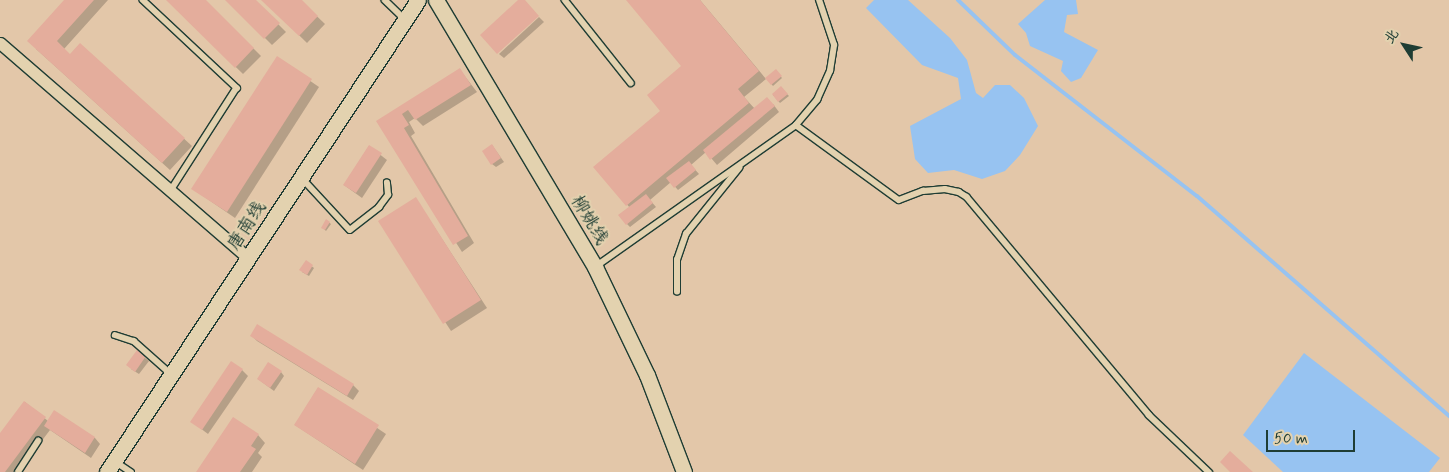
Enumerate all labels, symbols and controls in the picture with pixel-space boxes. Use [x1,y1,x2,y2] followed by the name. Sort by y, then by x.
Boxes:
[1379,20,1429,70] north arrow
[1380,26,1403,47] text: 北
[566,191,612,249] street label: 柳姚线
[223,197,271,255] street label: 唐南线
[1269,420,1358,452] scale bar
[1274,429,1308,449] text: 50 m

